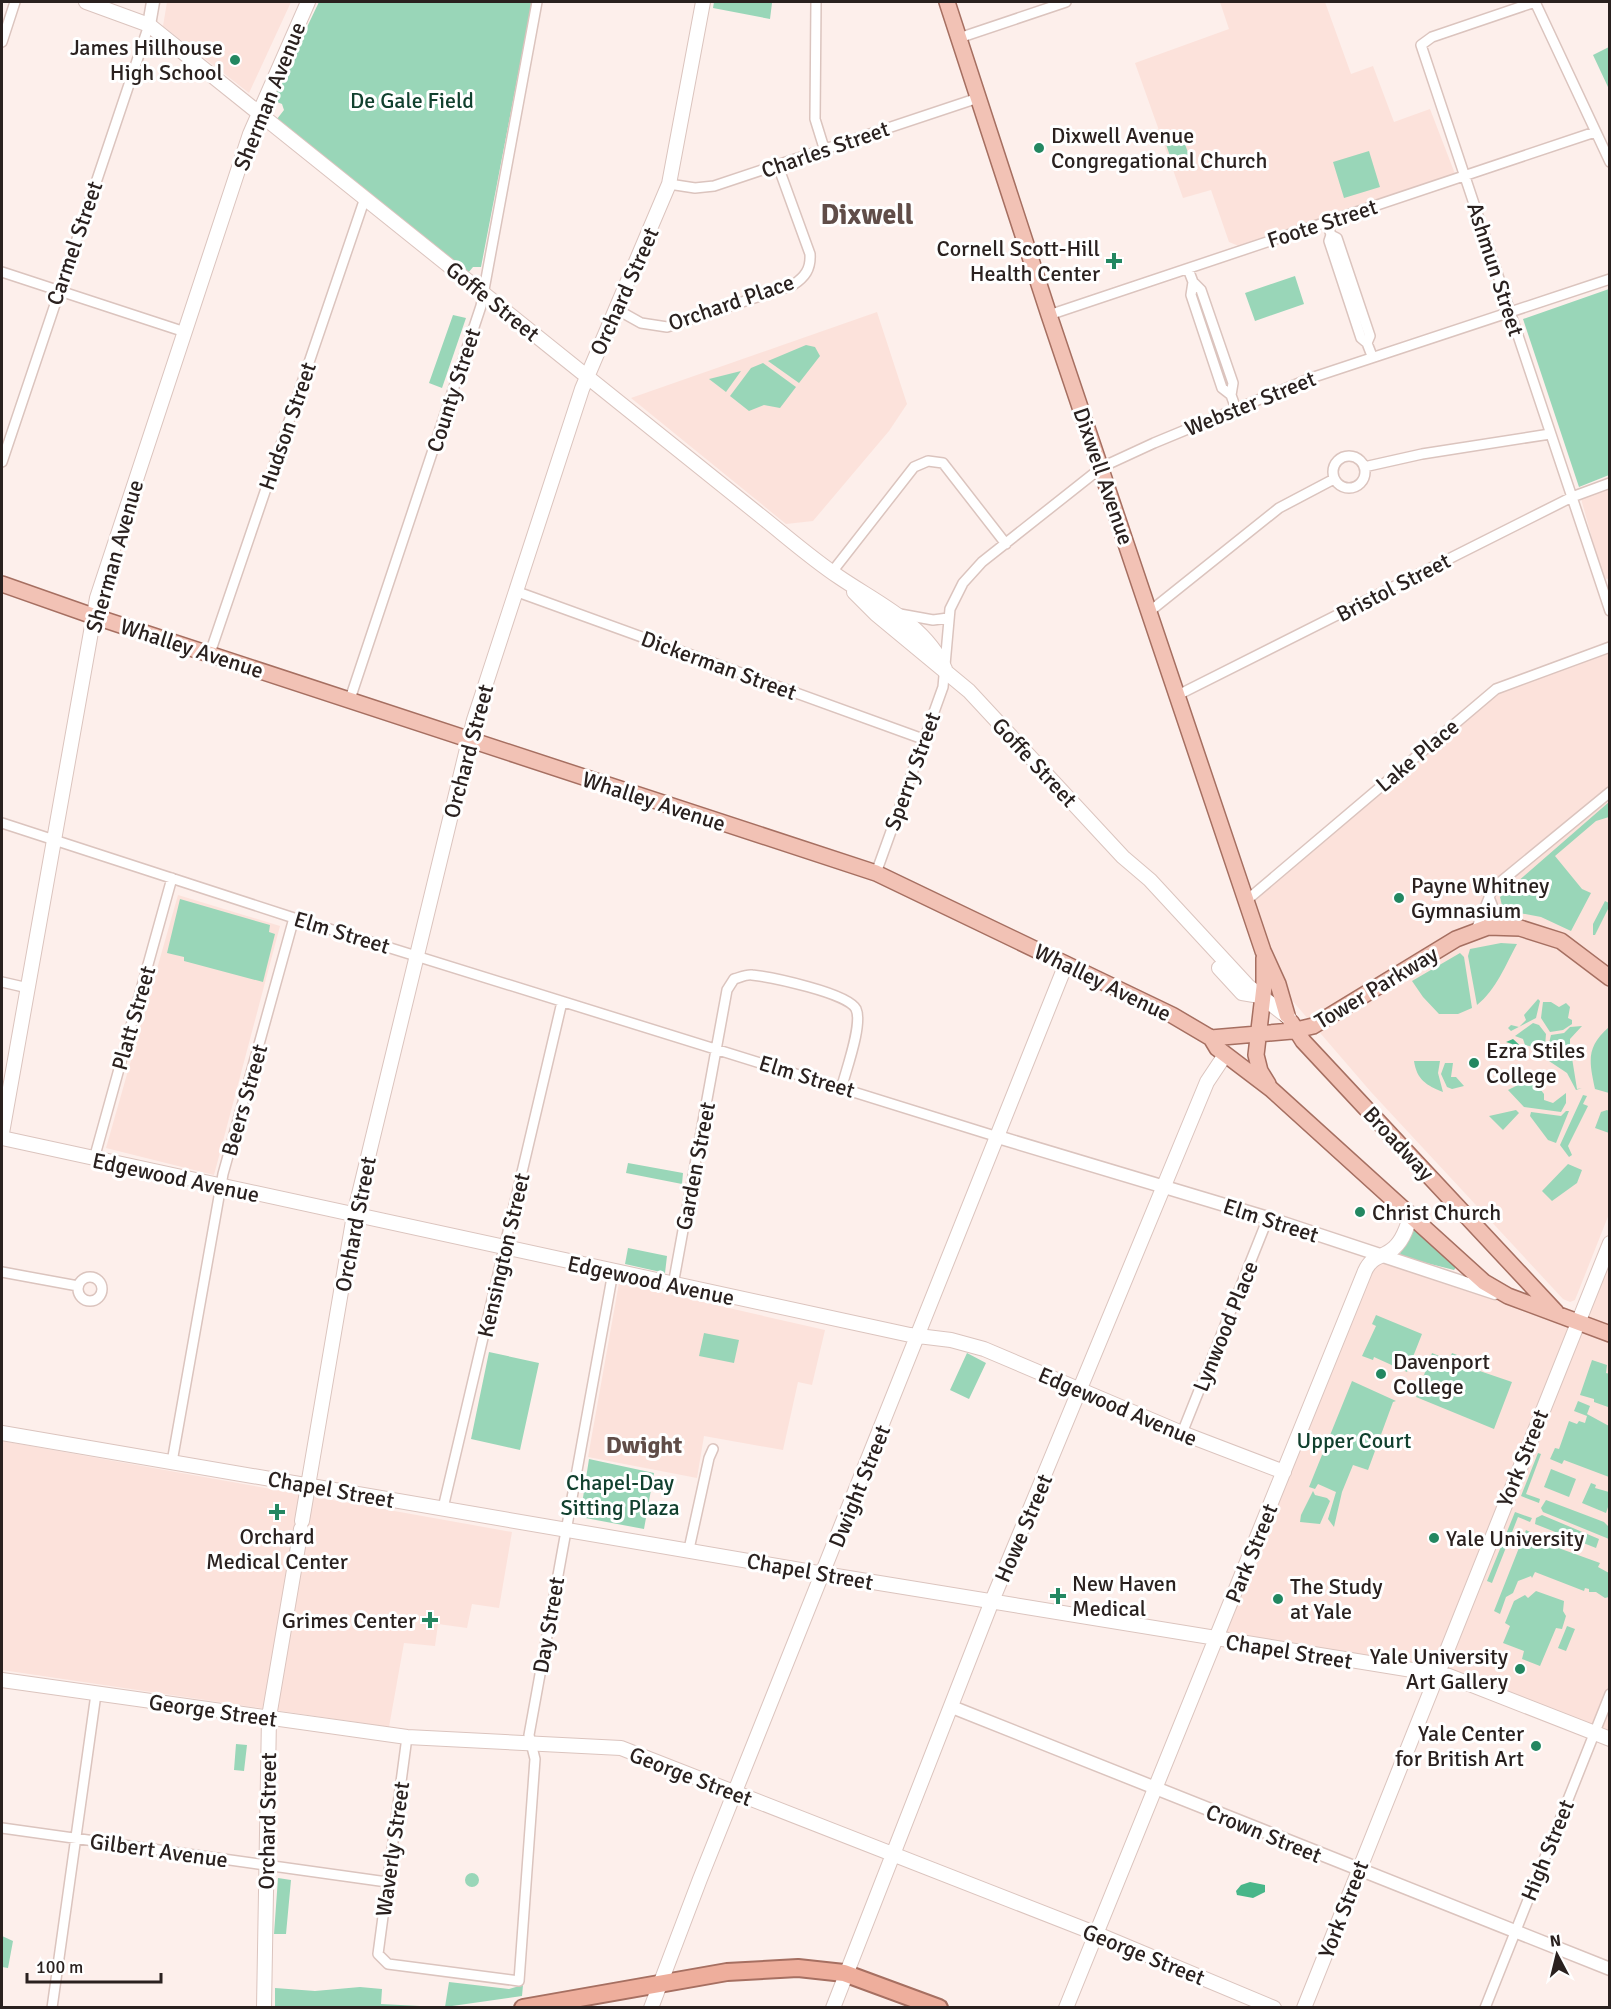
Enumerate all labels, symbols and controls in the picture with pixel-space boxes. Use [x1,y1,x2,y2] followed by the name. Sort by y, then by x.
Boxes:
[227,18,312,174] street label: Sherman Avenue
[70,34,223,86] place label: James Hillhouse High School
[228,53,242,67] marker: James Hillhouse High School
[350,87,474,114] park label: De Gale Field
[758,115,893,184] street label: Charles Street
[1051,122,1267,174] place label: Dixwell Avenue Congregational Church
[1032,141,1046,155] marker: Dixwell Avenue Congregational Church
[41,177,108,309] street label: Carmel Street
[1264,193,1381,254] street label: Foote Street
[820,198,914,232] district label: Dixwell
[1461,199,1530,340] street label: Ashmun Street
[584,223,665,359] street label: Orchard Street
[937,235,1100,287] place label: Cornell Scott-Hill Health Center
[1105,252,1123,270] marker: Cornell Scott-Hill Health Center
[440,255,545,347] street label: Goffe Street
[665,268,798,337] street label: Orchard Place
[421,324,486,456] street label: County Street
[253,358,322,494] street label: Hudson Street
[1181,365,1320,442] street label: Webster Street
[1067,404,1140,548] street label: Dixwell Avenue
[80,477,149,636] street label: Sherman Avenue
[1332,547,1455,628] street label: Bristol Street
[117,613,267,684] street label: Whalley Avenue
[638,625,800,706] street label: Dickerman Street
[438,681,499,821] street label: Orchard Street
[879,708,946,834] street label: Sperry Street
[986,712,1083,813] street label: Goffe Street
[1370,713,1464,798] street label: Lake Place
[579,766,729,837] street label: Whalley Avenue
[1411,872,1550,924] place label: Payne Whitney Gymnasium
[1392,891,1406,905] marker: Payne Whitney Gymnasium
[291,905,393,960] street label: Elm Street
[1030,938,1176,1027] street label: Whalley Avenue
[1310,940,1443,1035] street label: Tower Parkway
[106,962,161,1074] street label: Platt Street
[1486,1037,1585,1089] place label: Ezra Stiles College
[216,1041,273,1159] street label: Beers Street
[756,1049,858,1104] street label: Elm Street
[1467,1056,1481,1070] marker: Ezra Stiles College
[670,1099,721,1232] street label: Garden Street
[1358,1101,1440,1187] street label: Broadway
[90,1147,262,1208] street label: Edgewood Avenue
[329,1154,382,1294] street label: Orchard Street
[471,1170,536,1340] street label: Kensington Street
[1220,1192,1322,1249] street label: Elm Street
[1372,1199,1501,1226] place label: Christ Church
[1353,1205,1367,1219] marker: Christ Church
[565,1250,737,1311] street label: Edgewood Avenue
[1187,1257,1264,1396] street label: Lynwood Place
[1393,1348,1490,1400] place label: Davenport College
[1034,1361,1201,1452] street label: Edgewood Avenue
[1374,1367,1388,1381] marker: Davenport College
[1491,1405,1554,1511] street label: York Street
[823,1421,896,1551] street label: Dwight Street
[1297,1427,1412,1454] park label: Upper Court
[606,1430,682,1460] district label: Dwight
[266,1465,396,1514] street label: Chapel Street
[560,1469,680,1521] park label: Chapel-Day Sitting Plaza
[989,1470,1058,1586] street label: Howe Street
[1219,1499,1284,1607] street label: Park Street
[268,1503,286,1521] marker: Orchard Medical Center
[206,1523,348,1575] place label: Orchard Medical Center
[1446,1525,1585,1552] place label: Yale University
[1427,1531,1441,1545] marker: Yale University
[745,1547,875,1596] street label: Chapel Street
[1072,1570,1177,1622] place label: New Haven Medical
[1290,1573,1383,1625] place label: The Study at Yale
[527,1575,570,1675] street label: Day Street
[1049,1587,1067,1605] marker: New Haven Medical
[1271,1592,1285,1606] marker: The Study at Yale
[282,1607,416,1634] place label: Grimes Center
[421,1611,439,1629] marker: Grimes Center
[1224,1628,1354,1675] street label: Chapel Street
[1370,1643,1509,1695] place label: Yale University Art Gallery
[1513,1662,1527,1676] marker: Yale University Art Gallery
[147,1688,279,1733] street label: George Street
[1395,1720,1524,1772] place label: Yale Center for British Art
[1529,1739,1543,1753] marker: Yale Center for British Art
[626,1741,756,1812] street label: George Street
[253,1752,282,1890] street label: Orchard Street
[370,1779,415,1918] street label: Waverly Street
[1515,1795,1580,1905] street label: High Street
[1202,1798,1326,1869] street label: Crown Street
[88,1827,230,1874] street label: Gilbert Avenue
[1312,1856,1375,1962] street label: York Street
[1079,1918,1209,1991] street label: George Street
[1527,1925,1587,1985] north arrow
[1549,1931,1562,1952] text: N
[27,1946,160,1984] scale bar
[36,1956,83,1978] text: 100 m

